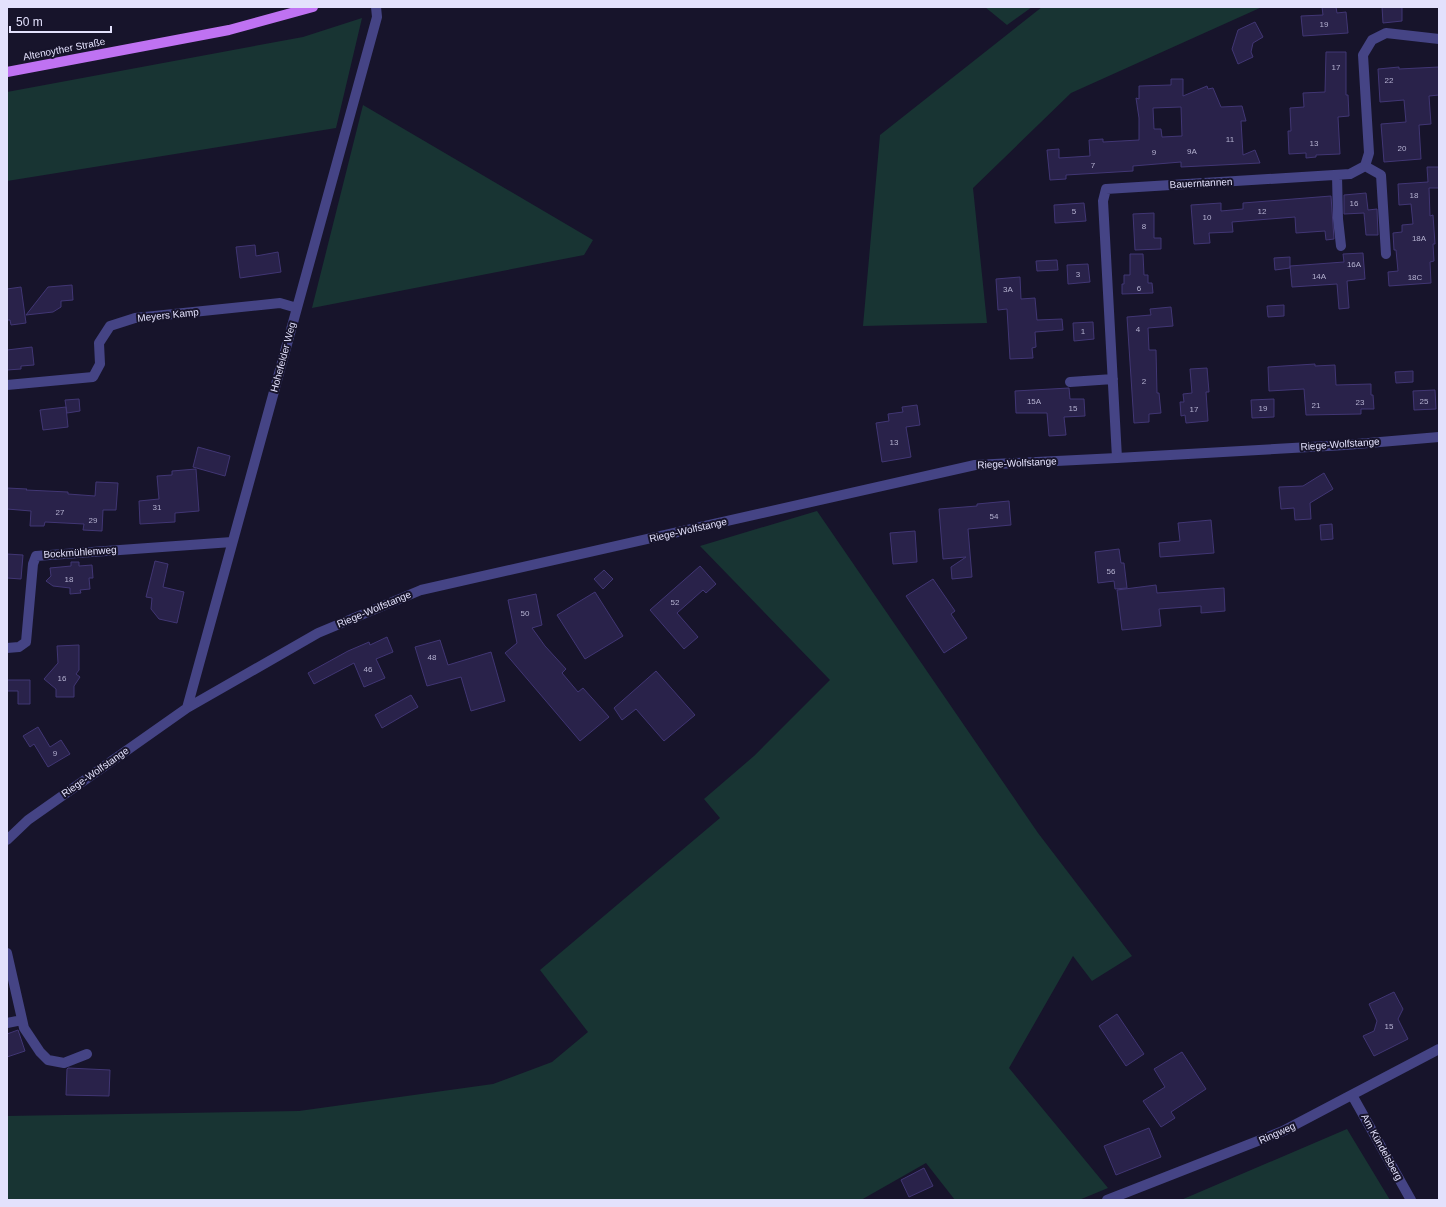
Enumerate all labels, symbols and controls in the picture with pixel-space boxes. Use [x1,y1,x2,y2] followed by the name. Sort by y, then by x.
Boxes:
[10,8,111,34] scale bar
[16,15,43,29] text: 50 m
[1320,20,1329,29] house number: 19
[22,36,106,62] street label: Altenoyther Straße
[1332,63,1341,72] house number: 17
[1385,76,1394,85] house number: 22
[1226,135,1235,144] house number: 11
[1310,139,1319,148] house number: 13
[1398,144,1407,153] house number: 20
[1187,147,1198,156] house number: 9A
[1152,148,1157,157] house number: 9
[1091,161,1096,170] house number: 7
[1169,176,1233,190] street label: Bauerntannen
[1410,191,1419,200] house number: 18
[1350,199,1359,208] house number: 16
[1072,207,1077,216] house number: 5
[1258,207,1267,216] house number: 12
[1203,213,1212,222] house number: 10
[1142,222,1147,231] house number: 8
[1412,234,1427,243] house number: 18A
[1347,260,1362,269] house number: 16A
[1076,270,1081,279] house number: 3
[1312,272,1327,281] house number: 14A
[1408,273,1423,282] house number: 18C
[1137,284,1142,293] house number: 6
[1003,285,1014,294] house number: 3A
[137,306,200,324] street label: Meyers Kamp
[268,321,298,393] street label: Hohefelder Weg
[1136,325,1141,334] house number: 4
[1081,327,1086,336] house number: 1
[1142,377,1147,386] house number: 2
[1027,397,1042,406] house number: 15A
[1420,397,1429,406] house number: 25
[1356,398,1365,407] house number: 23
[1312,401,1321,410] house number: 21
[1069,404,1078,413] house number: 15
[1259,404,1268,413] house number: 19
[1190,405,1199,414] house number: 17
[1300,436,1380,452] street label: Riege-Wolfstange
[890,438,899,447] house number: 13
[977,455,1057,471] street label: Riege-Wolfstange
[153,503,162,512] house number: 31
[56,508,65,517] house number: 27
[990,512,999,521] house number: 54
[89,516,98,525] house number: 29
[648,516,728,544] street label: Riege-Wolfstange
[43,544,117,560] street label: Bockmühlenweg
[1107,567,1116,576] house number: 56
[65,575,74,584] house number: 18
[335,588,413,630] street label: Riege-Wolfstange
[671,598,680,607] house number: 52
[521,609,530,618] house number: 50
[428,653,437,662] house number: 48
[364,665,373,674] house number: 46
[58,674,67,683] house number: 16
[59,745,131,799] street label: Riege-Wolfstange
[53,749,58,758] house number: 9
[1385,1022,1394,1031] house number: 15
[1359,1112,1405,1182] street label: Am Kündelsberg
[1257,1120,1297,1146] street label: Ringweg

